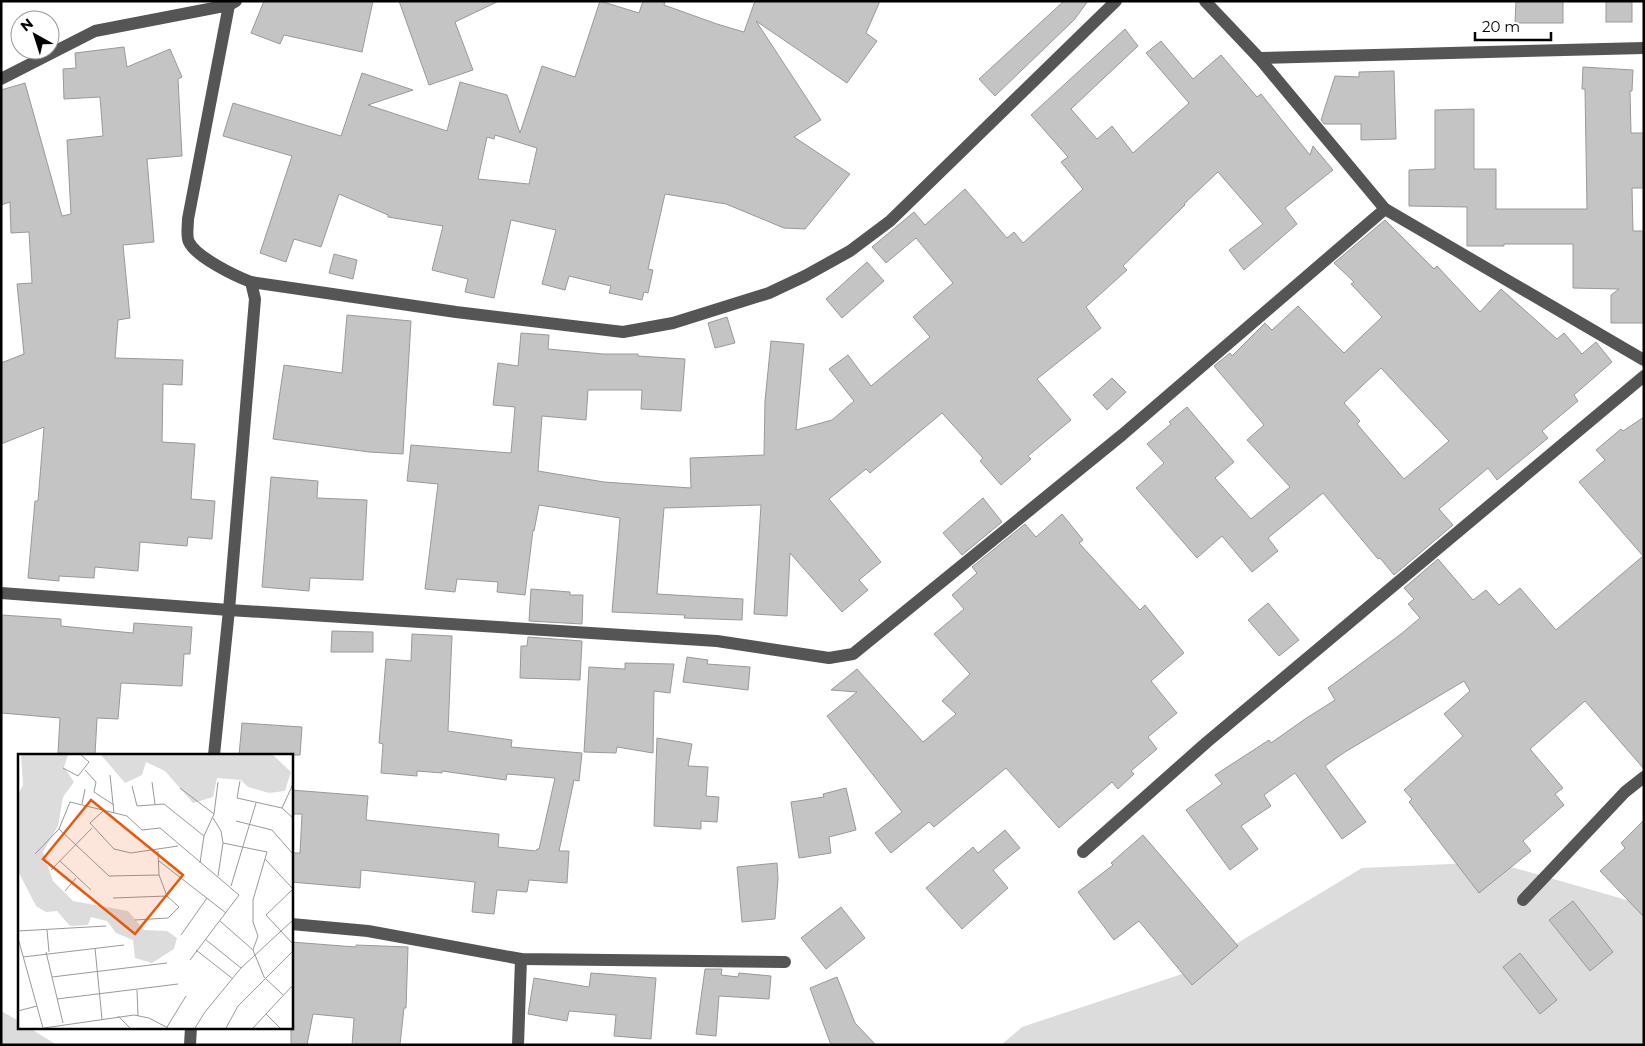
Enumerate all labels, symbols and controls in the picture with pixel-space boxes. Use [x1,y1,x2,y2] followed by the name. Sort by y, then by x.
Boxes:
[10,10,60,60] north arrow
[1475,10,1551,42] scale bar
[17,14,37,35] text: N
[1482,17,1520,36] text: 20 m
[18,754,292,1028] inset map

